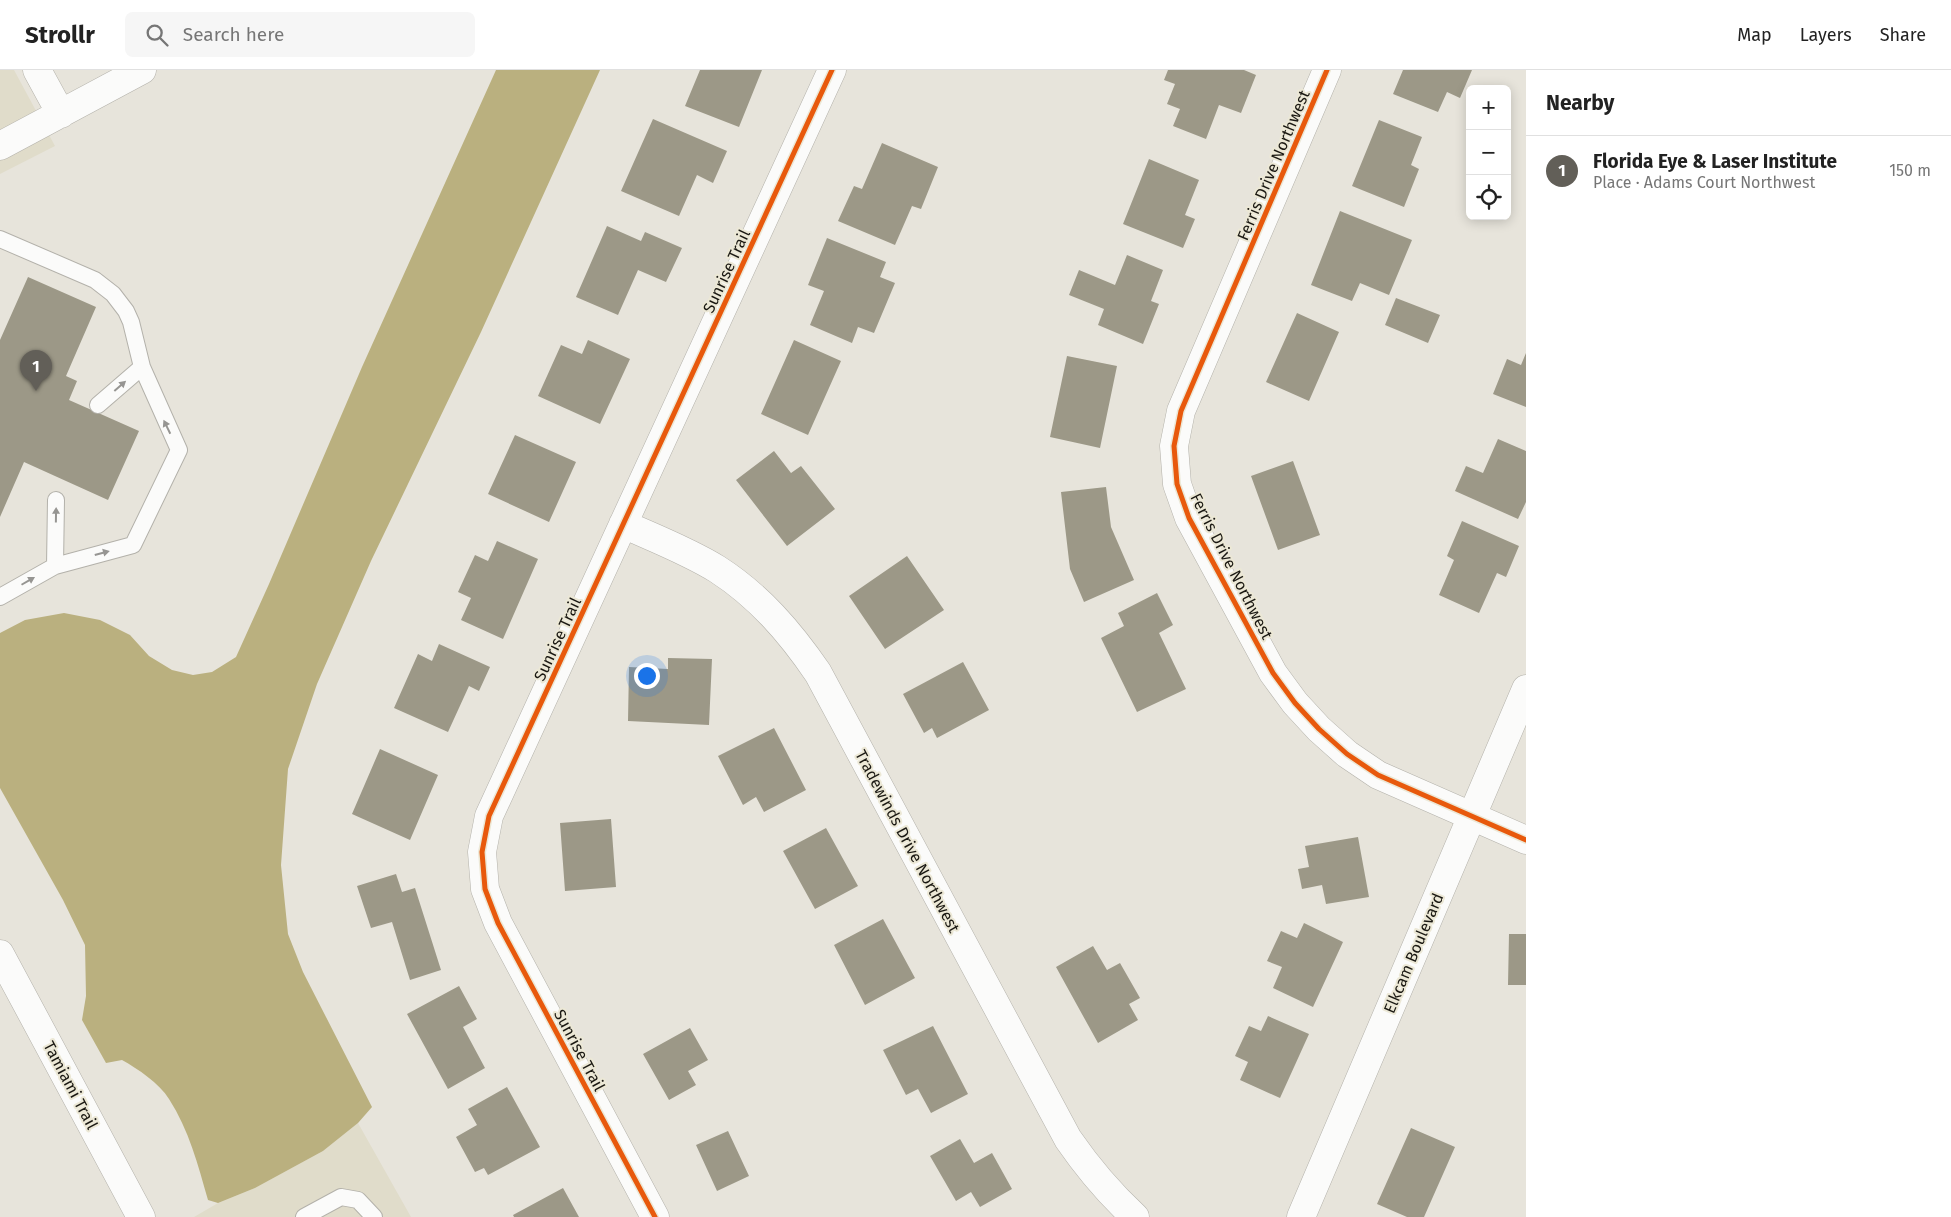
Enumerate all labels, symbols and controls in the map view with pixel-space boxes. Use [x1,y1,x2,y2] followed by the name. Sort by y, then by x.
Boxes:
[125,12,475,57] search box
[25,21,95,49] text: Strollr
[143,21,171,49] icon: search
[183,23,284,46] text: Search here
[1737,24,1772,46] text: Map
[1800,24,1852,46] text: Layers
[1880,24,1926,46] text: Share
[1466,85,1511,220] map controls
[1466,85,1511,130] button: +
[1233,87,1314,243] street label: Ferris Drive Northwest
[1546,90,1614,116] text: Nearby
[1466,130,1511,175] button: −
[1593,150,1837,173] text: Florida Eye & Laser Institute
[1558,161,1566,180] text: 1
[1889,161,1931,180] text: 150 m
[1593,173,1815,192] text: Place · Adams Court Northwest
[1466,175,1511,220] button: locate
[699,226,754,316] street label: Sunrise Trail
[20,350,52,391] pin: 1
[113,381,126,392] one-way arrow
[163,420,171,434] one-way arrow
[1186,490,1277,643] street label: Ferris Drive Northwest
[52,507,60,523] one-way arrow
[95,549,110,557] one-way arrow
[21,577,34,586] one-way arrow
[530,594,585,684] street label: Sunrise Trail
[634,663,660,689] your location
[851,747,964,936] street label: Tradewinds Drive Northwest
[1380,890,1447,1016] street label: Elkcam Boulevard
[550,1006,609,1095] street label: Sunrise Trail
[39,1038,102,1133] street label: Tamiami Trail

